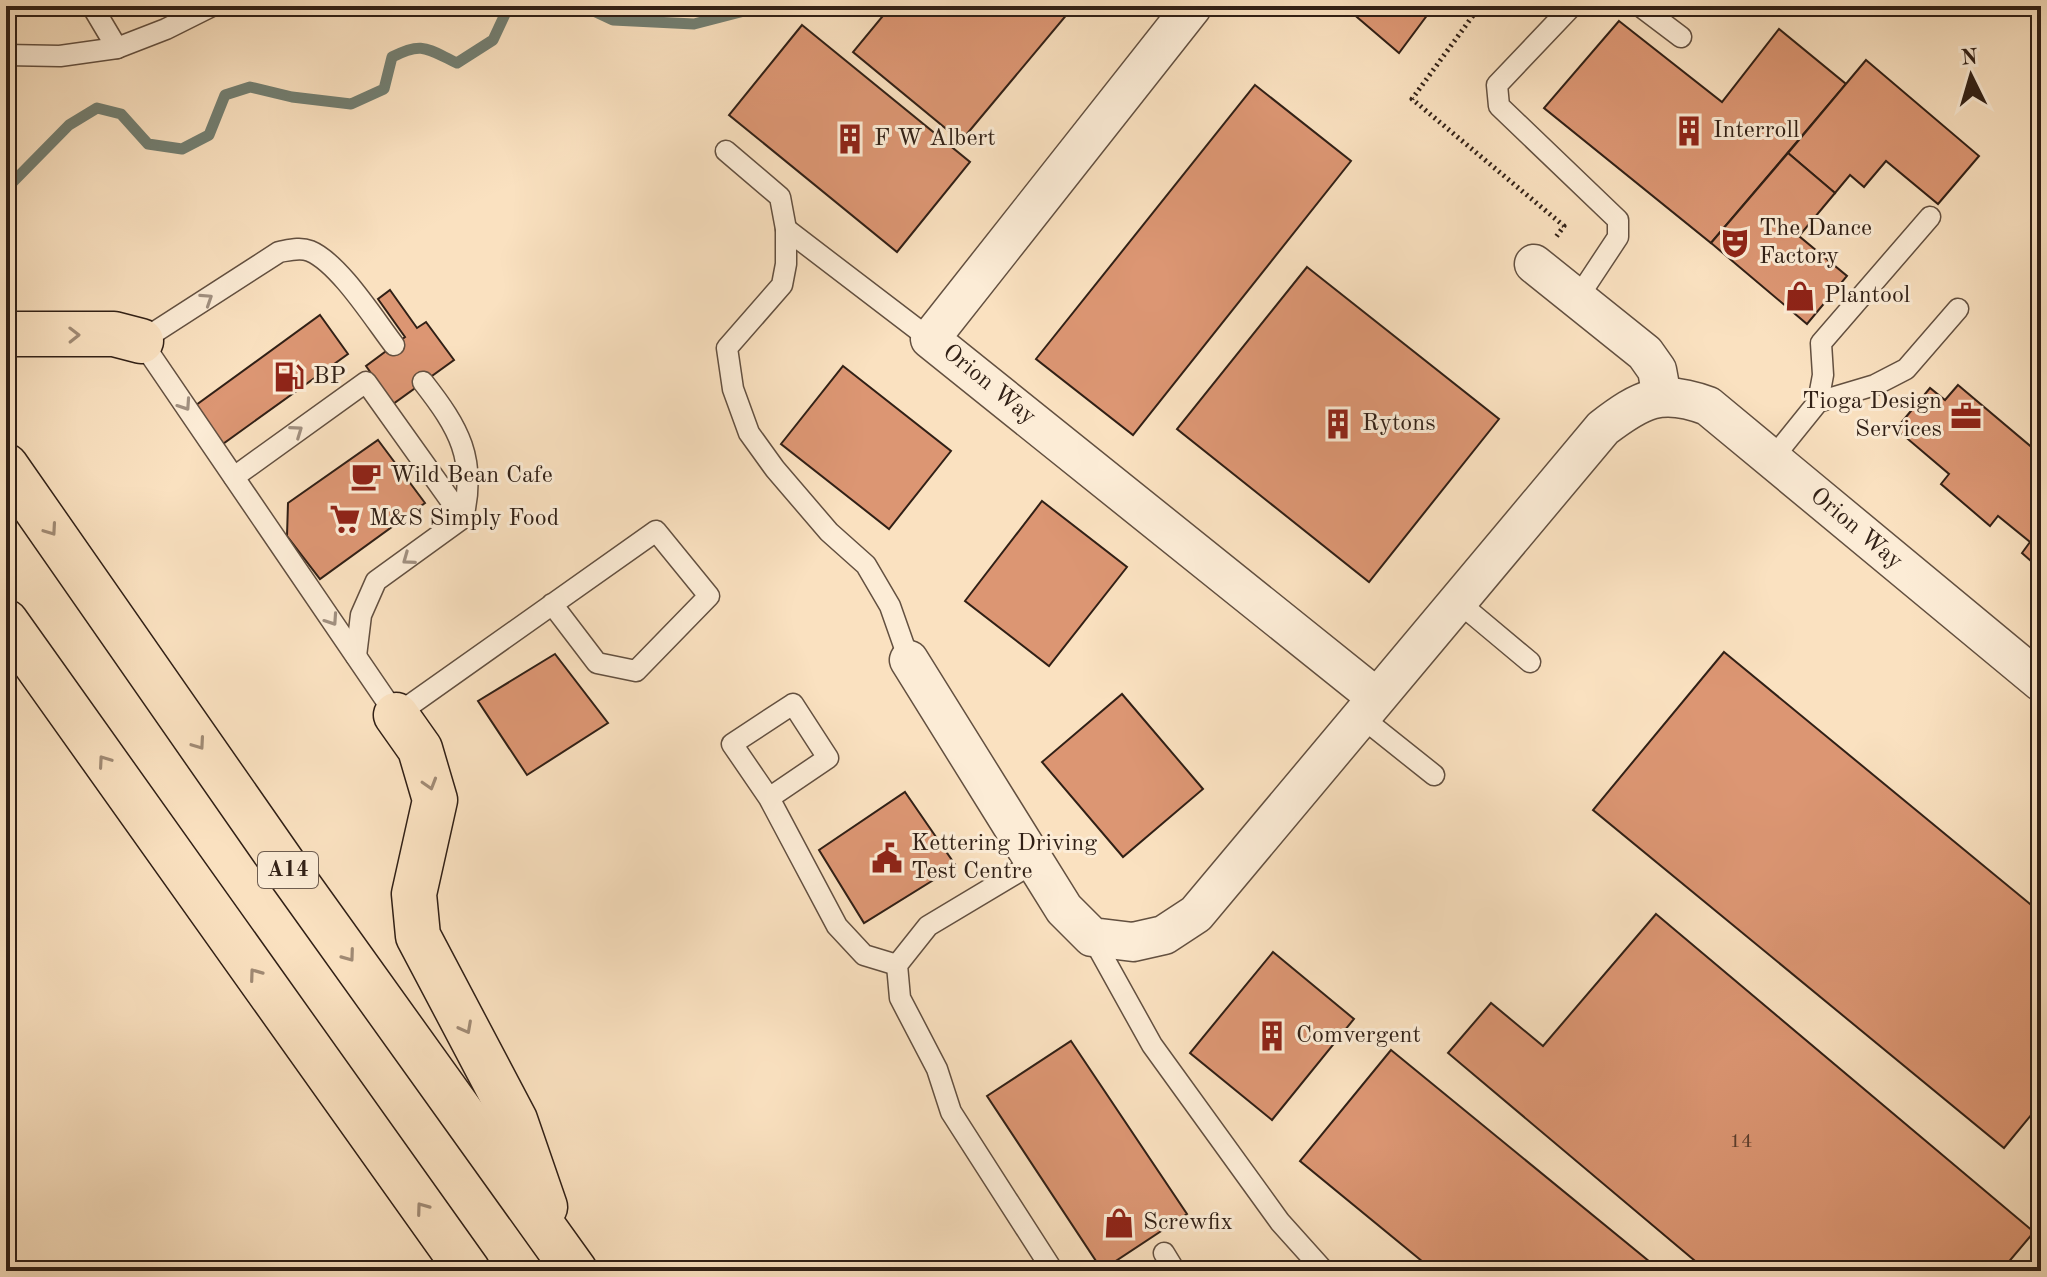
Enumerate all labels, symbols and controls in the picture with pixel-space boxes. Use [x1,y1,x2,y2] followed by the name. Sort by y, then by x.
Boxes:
[1931,36,2011,116] north arrow
[1960,46,1979,70] text: N
[1672,114,1706,148] building icon: Interroll
[1713,119,1799,143] place label: Interroll
[833,122,867,156] building icon: F W Albert
[874,127,996,151] place label: F W Albert
[1759,217,1872,269] place label: The Dance Factory
[1718,226,1752,260] theatre icon: The Dance Factory
[1783,279,1817,313] shop icon: Plantool
[1824,284,1910,308] place label: Plantool
[198,293,212,308] one-way arrow
[68,326,81,344] one-way arrow
[938,340,1041,430] street label: Orion Way
[272,360,306,394] fuel station icon: BP
[313,365,346,389] place label: BP
[1802,390,1942,442] place label: Tioga Design Services
[175,397,190,411] one-way arrow
[1949,399,1983,433] office icon: Tioga Design Services
[1321,407,1355,441] building icon: Rytons
[1362,412,1436,436] place label: Rytons
[288,426,303,441] one-way arrow
[349,459,383,493] cafe icon: Wild Bean Cafe
[390,464,553,488] place label: Wild Bean Cafe
[1805,484,1907,575] street label: Orion Way
[328,502,362,536] supermarket icon: M&S Simply Food
[369,507,559,531] place label: M&S Simply Food
[41,522,56,536] one-way arrow
[402,549,416,563] one-way arrow
[322,611,337,625] one-way arrow
[189,735,204,749] one-way arrow
[99,756,114,770] one-way arrow
[421,776,437,790] one-way arrow
[911,832,1097,884] place label: Kettering Driving Test Centre
[870,841,904,875] public building icon: Kettering Driving Test Centre
[258,852,318,888] road number: A14
[339,947,354,962] one-way arrow
[250,968,264,982] one-way arrow
[1255,1019,1289,1053] building icon: Comvergent
[457,1020,472,1034] one-way arrow
[1296,1024,1421,1048] place label: Comvergent
[1729,1132,1753,1152] house number: 14
[418,1202,432,1216] one-way arrow
[1102,1206,1136,1240] shop icon: Screwfix
[1143,1211,1233,1235] place label: Screwfix

